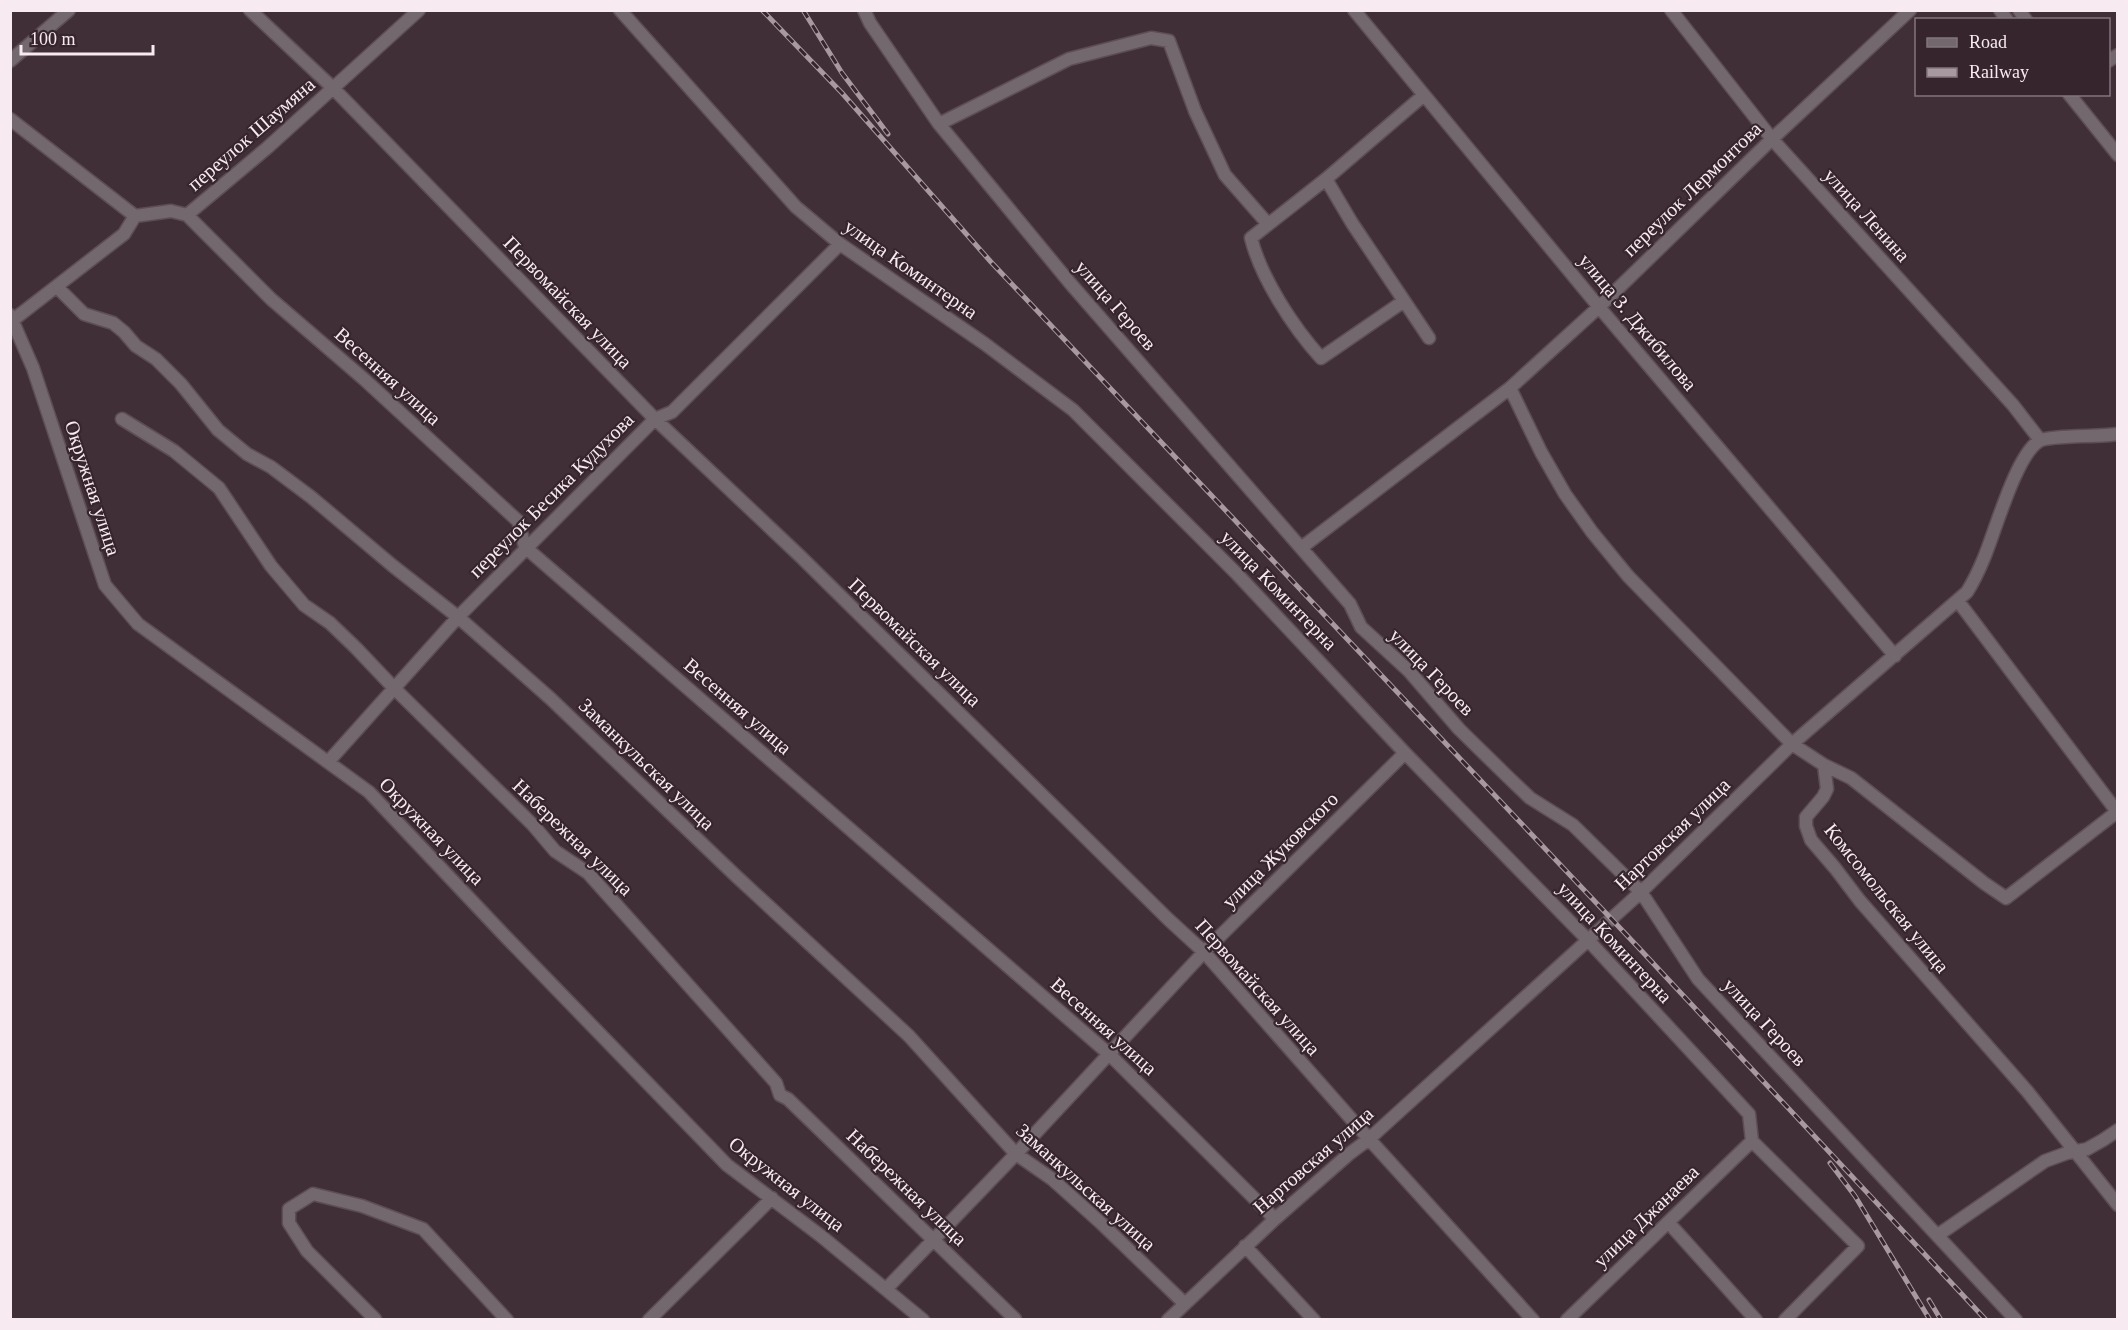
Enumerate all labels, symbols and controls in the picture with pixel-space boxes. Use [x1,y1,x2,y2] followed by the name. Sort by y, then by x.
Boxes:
[21,18,153,56] scale bar
[1915,18,2110,96] legend
[30,29,76,49] text: 100 m
[1969,32,2007,52] text: Road
[1969,62,2029,82] text: Railway
[183,73,320,196] street label: переулок Шаумяна
[1618,117,1766,261] street label: переулок Лермонтова
[1819,164,1915,267] street label: улица Ленина
[840,215,982,324] street label: улица Коминтерна
[499,231,637,373] street label: Первомайская улица
[1574,249,1702,395] street label: улица З. Джибилова
[1070,256,1161,355] street label: улица Героев
[330,323,446,430] street label: Весенняя улица
[464,408,639,583] street label: переулок Бесика Кудухова
[60,418,125,559] street label: Окружная улица
[1216,526,1342,655] street label: улица Коминтерна
[844,573,986,712] street label: Первомайская улица
[1385,624,1479,721] street label: улица Героев
[679,653,796,759] street label: Весенняя улица
[574,694,719,835] street label: Заманкульская улица
[375,773,489,890] street label: Окружная улица
[1610,773,1735,895] street label: Нартовская улица
[508,774,638,901] street label: Набережная улица
[1218,788,1343,913] street label: улица Жуковского
[1819,819,1954,978] street label: Комсомольская улица
[1552,877,1677,1008] street label: улица Коминтерна
[1190,915,1325,1060] street label: Первомайская улица
[1046,973,1162,1080] street label: Весенняя улица
[1718,974,1811,1071] street label: улица Героев
[1249,1102,1378,1219] street label: Нартовская улица
[1011,1119,1160,1256] street label: Заманкульская улица
[842,1124,972,1251] street label: Набережная улица
[724,1132,849,1237] street label: Окружная улица
[1589,1160,1704,1272] street label: улица Джанаева

